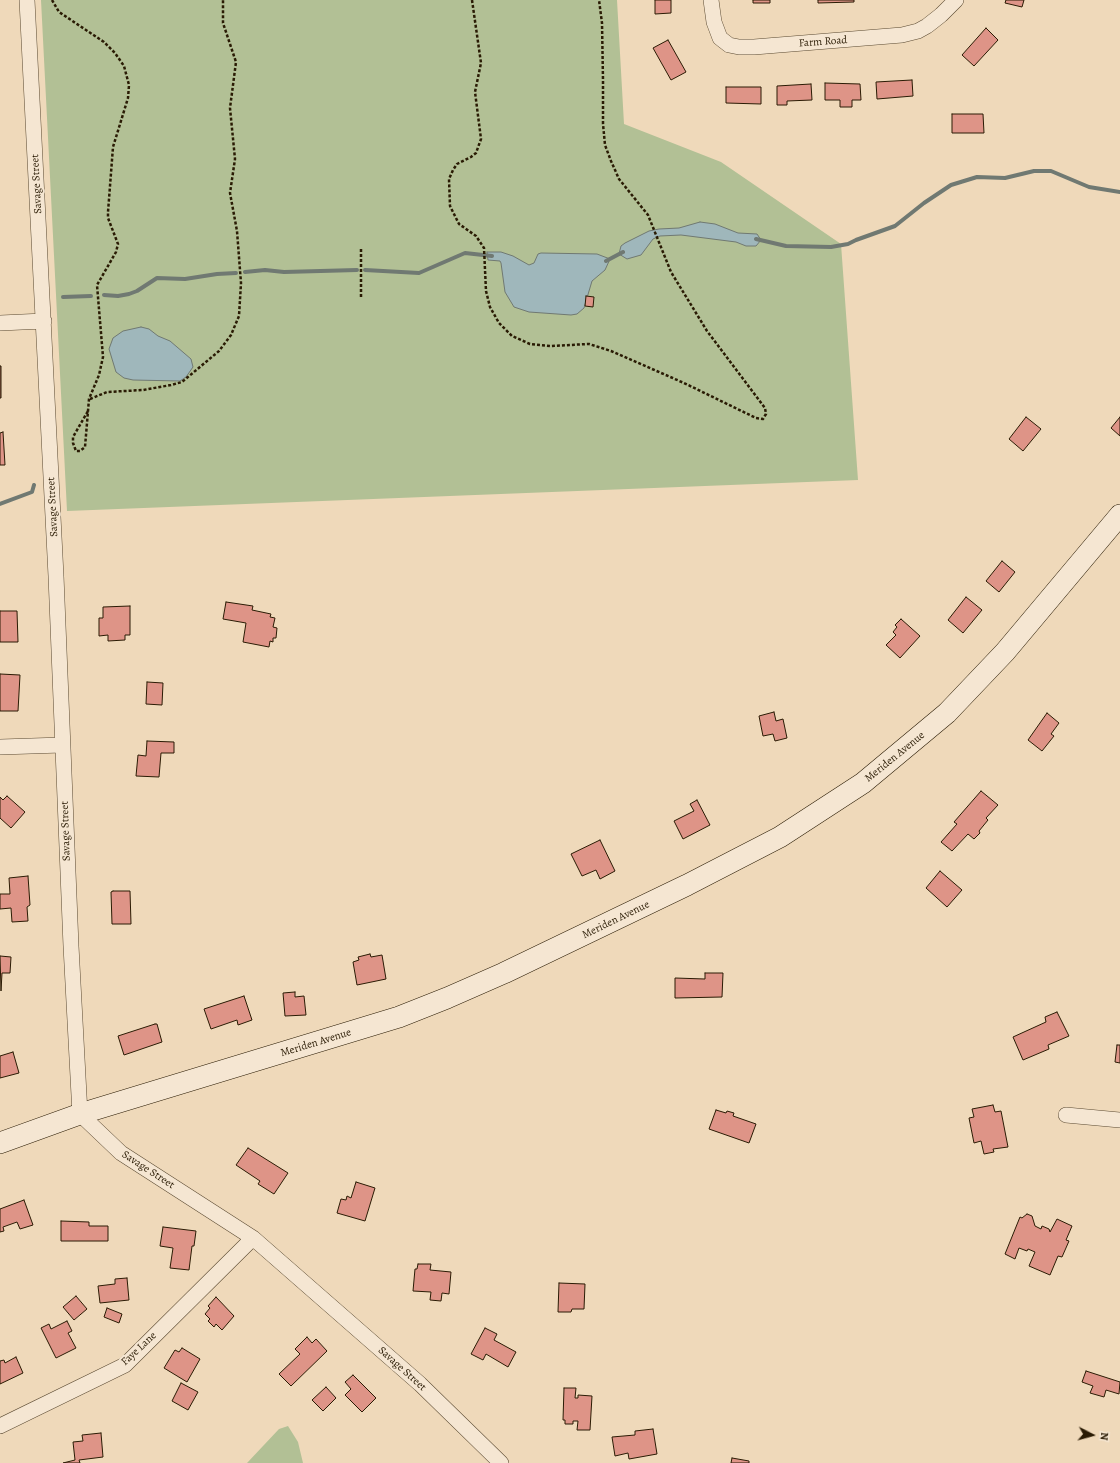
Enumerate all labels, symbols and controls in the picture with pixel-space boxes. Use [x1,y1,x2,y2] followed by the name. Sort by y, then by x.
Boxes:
[798,34,848,50] street label: Farm Road
[29,154,45,214] street label: Savage Street
[45,477,61,537] street label: Savage Street
[862,729,928,785] street label: Meriden Avenue
[58,801,74,861] street label: Savage Street
[580,898,652,942] street label: Meriden Avenue
[279,1026,353,1060] street label: Meriden Avenue
[119,1148,177,1192] street label: Savage Street
[119,1329,159,1369] street label: Faye Lane
[375,1344,429,1394] street label: Savage Street
[1072,1415,1112,1455] north arrow
[1097,1432,1112,1441] text: N

